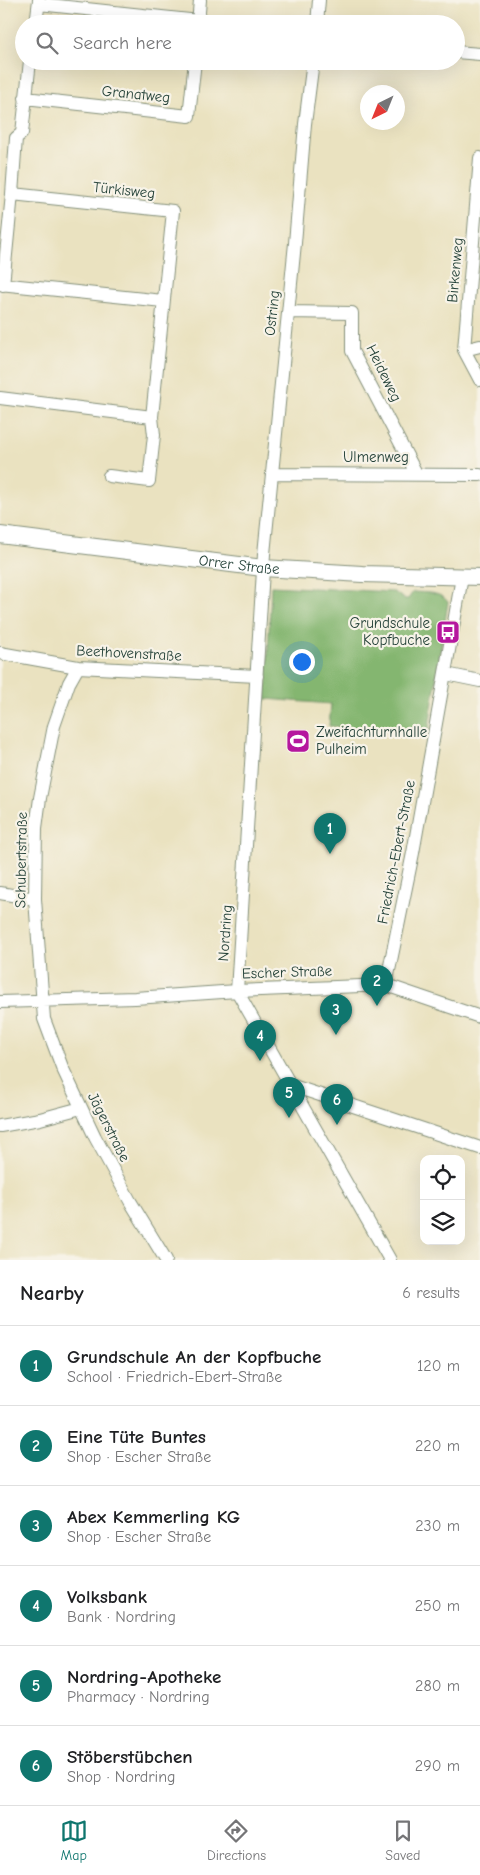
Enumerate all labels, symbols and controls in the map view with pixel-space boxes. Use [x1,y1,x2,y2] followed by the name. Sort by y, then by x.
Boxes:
[15,15,465,70] search box
[33,29,61,57] icon: search
[73,32,172,54] text: Search here
[101,81,171,107] street label: Granatweg
[360,85,405,130] north arrow
[92,178,156,202] street label: Türkisweg
[443,237,467,303] street label: Birkenweg
[261,289,283,337] street label: Ostring
[362,341,406,405] street label: Heideweg
[343,448,409,466] street label: Ulmenweg
[198,551,281,578] street label: Orrer Straße
[349,614,430,649] place label: Grundschule Kopfbuche
[435,619,461,645] bus stop icon: Grundschule Kopfbuche
[76,641,183,665] street label: Beethovenstraße
[289,649,315,675] your location
[316,723,428,758] place label: Zweifachturnhalle Pulheim
[285,728,311,754] sports icon: Zweifachturnhalle Pulheim
[373,778,419,926] street label: Friedrich-Ebert-Straße
[11,811,31,908] street label: Schubertstraße
[314,813,346,854] pin: 1
[214,904,236,962] street label: Nordring
[242,961,333,983] street label: Escher Straße
[361,965,393,1006] pin: 2
[320,994,352,1035] pin: 3
[244,1020,276,1061] pin: 4
[273,1077,305,1118] pin: 5
[321,1084,353,1125] pin: 6
[84,1089,134,1165] street label: Jägerstraße
[420,1155,465,1245] map controls
[420,1155,465,1200] button: locate
[420,1200,465,1245] button: layers
[20,1281,84,1305] text: Nearby
[402,1284,460,1302] text: 6 results
[67,1346,321,1368] text: Grundschule An der Kopfbuche
[33,1357,39,1375] text: 1
[417,1357,460,1375] text: 120 m
[67,1368,282,1386] text: School · Friedrich-Ebert-Straße
[67,1426,206,1448] text: Eine Tüte Buntes
[32,1437,40,1455] text: 2
[415,1437,460,1455] text: 220 m
[67,1448,211,1466] text: Shop · Escher Straße
[67,1506,240,1528] text: Abex Kemmerling KG
[32,1517,40,1535] text: 3
[415,1517,460,1535] text: 230 m
[67,1528,211,1546] text: Shop · Escher Straße
[67,1586,147,1608] text: Volksbank
[32,1597,40,1615] text: 4
[415,1597,460,1615] text: 250 m
[67,1608,176,1626] text: Bank · Nordring
[67,1666,221,1688] text: Nordring-Apotheke
[32,1677,40,1695] text: 5
[415,1677,460,1695] text: 280 m
[67,1688,210,1706] text: Pharmacy · Nordring
[67,1746,193,1768] text: Stöberstübchen
[32,1757,40,1775] text: 6
[415,1757,460,1775] text: 290 m
[67,1768,176,1786] text: Shop · Nordring
[60,1817,88,1864] tab: Map
[207,1817,266,1864] tab: Directions
[385,1817,420,1864] tab: Saved

